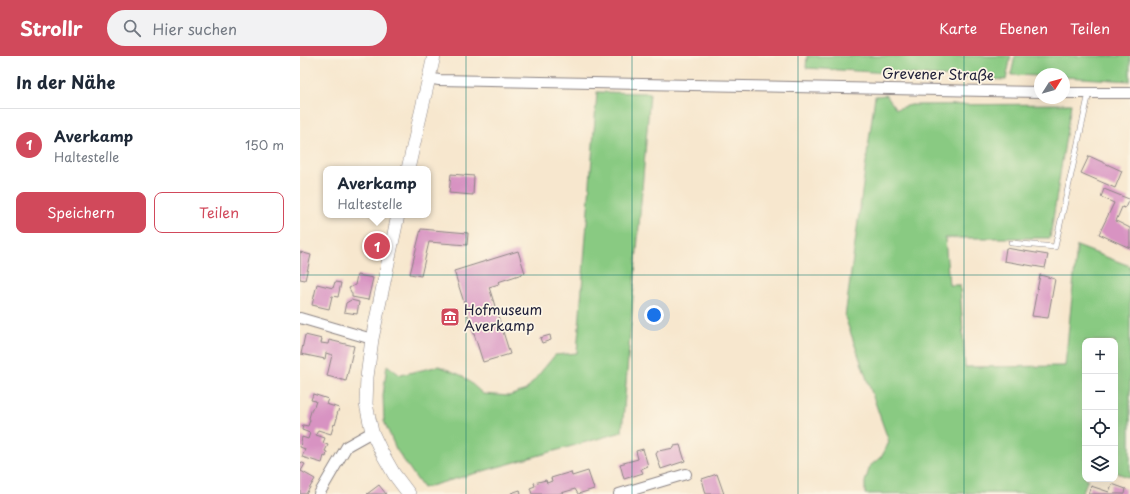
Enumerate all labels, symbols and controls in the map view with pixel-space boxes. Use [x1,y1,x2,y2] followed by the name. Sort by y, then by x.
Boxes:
[107,10,387,46] search box
[20,14,83,42] text: Strollr
[121,17,143,39] icon: search
[153,17,237,40] text: Hier suchen
[939,18,977,39] text: Karte
[999,18,1048,39] text: Ebenen
[1070,18,1110,39] text: Teilen
[882,63,994,85] street label: Grevener Straße
[1034,68,1070,104] north arrow
[16,69,115,95] text: In der Nähe
[54,124,133,147] text: Averkamp
[26,135,32,154] text: 1
[245,135,284,154] text: 150 m
[54,147,119,166] text: Haltestelle
[323,166,431,218] popup
[337,171,417,194] text: Averkamp
[16,192,146,233] button: Speichern
[154,192,284,233] button: Teilen
[337,194,403,213] text: Haltestelle
[364,231,390,261] pin: 1
[464,299,542,336] place label: Hofmuseum Averkamp
[644,305,664,325] your location
[439,306,461,328] museum icon: Hofmuseum Averkamp
[1082,338,1118,482] map controls
[1082,338,1118,374] button: +
[1082,374,1118,410] button: −
[1082,410,1118,446] button: locate
[1082,446,1118,482] button: layers

